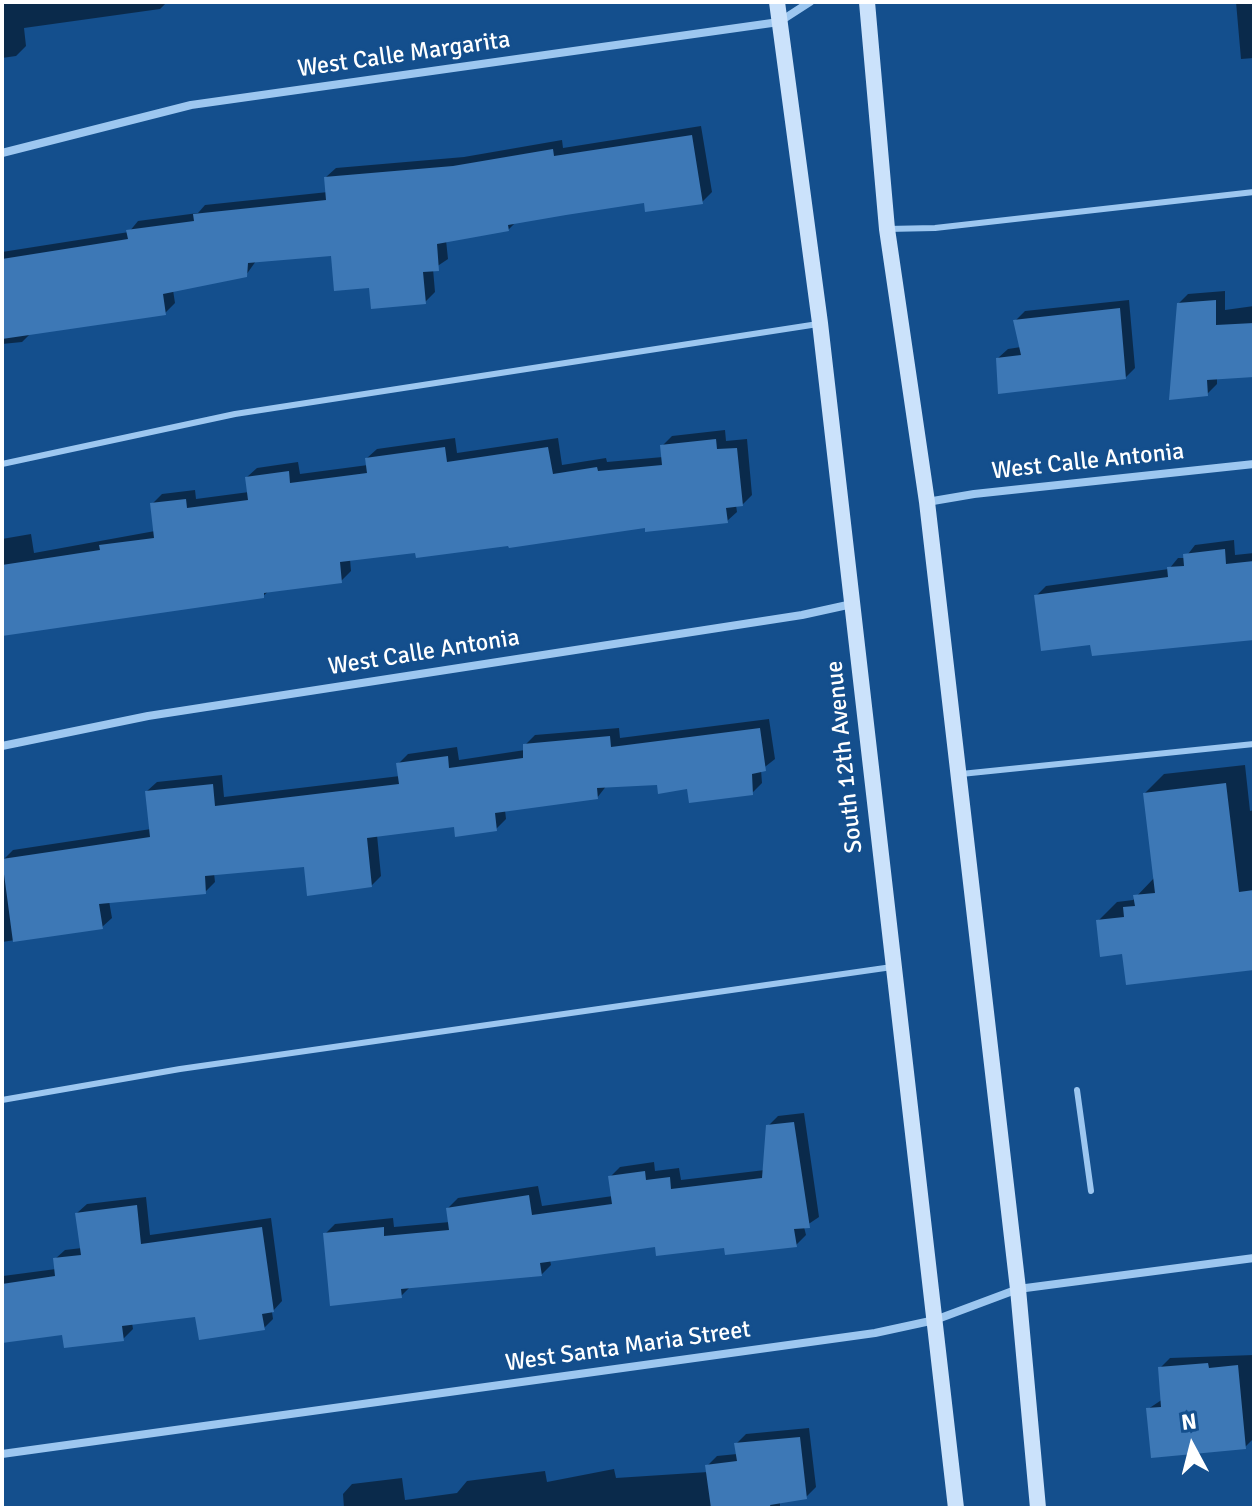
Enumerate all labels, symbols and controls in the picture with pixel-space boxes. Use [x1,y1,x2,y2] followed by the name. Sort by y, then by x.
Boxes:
[296,26,512,84] street label: West Calle Margarita
[990,438,1186,486] street label: West Calle Antonia
[326,624,522,682] street label: West Calle Antonia
[821,659,869,855] street label: South 12th Avenue
[504,1316,752,1378] street label: West Santa Maria Street
[1152,1406,1232,1486] north arrow
[1180,1407,1198,1436] text: N

